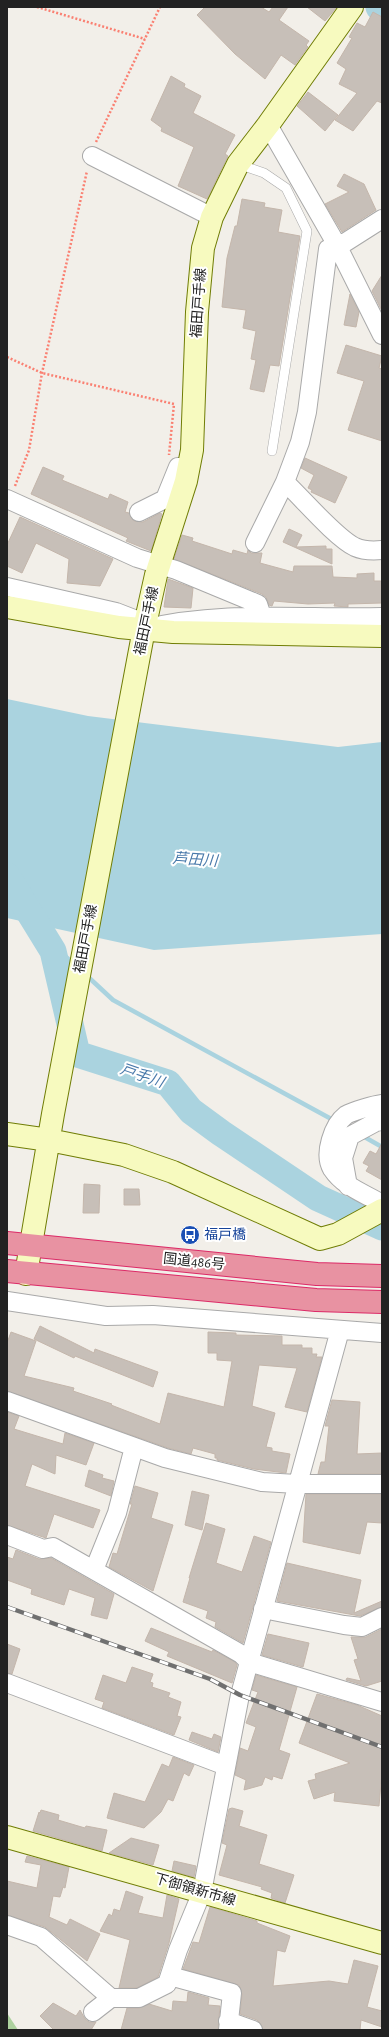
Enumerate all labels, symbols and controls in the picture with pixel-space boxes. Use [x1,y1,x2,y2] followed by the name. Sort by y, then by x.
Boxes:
[189,268,208,338] street label: 福田戸手線
[132,585,161,657] street label: 福田戸手線
[172,850,220,869] water label: 芦田川
[71,903,100,975] street label: 福田戸手線
[118,1061,168,1091] water label: 戸手川
[179,1224,201,1246] bus stop icon: 福戸橋
[204,1227,246,1242] place label: 福戸橋
[162,1251,226,1272] street label: 国道486号
[153,1871,238,1908] street label: 下御領新市線

